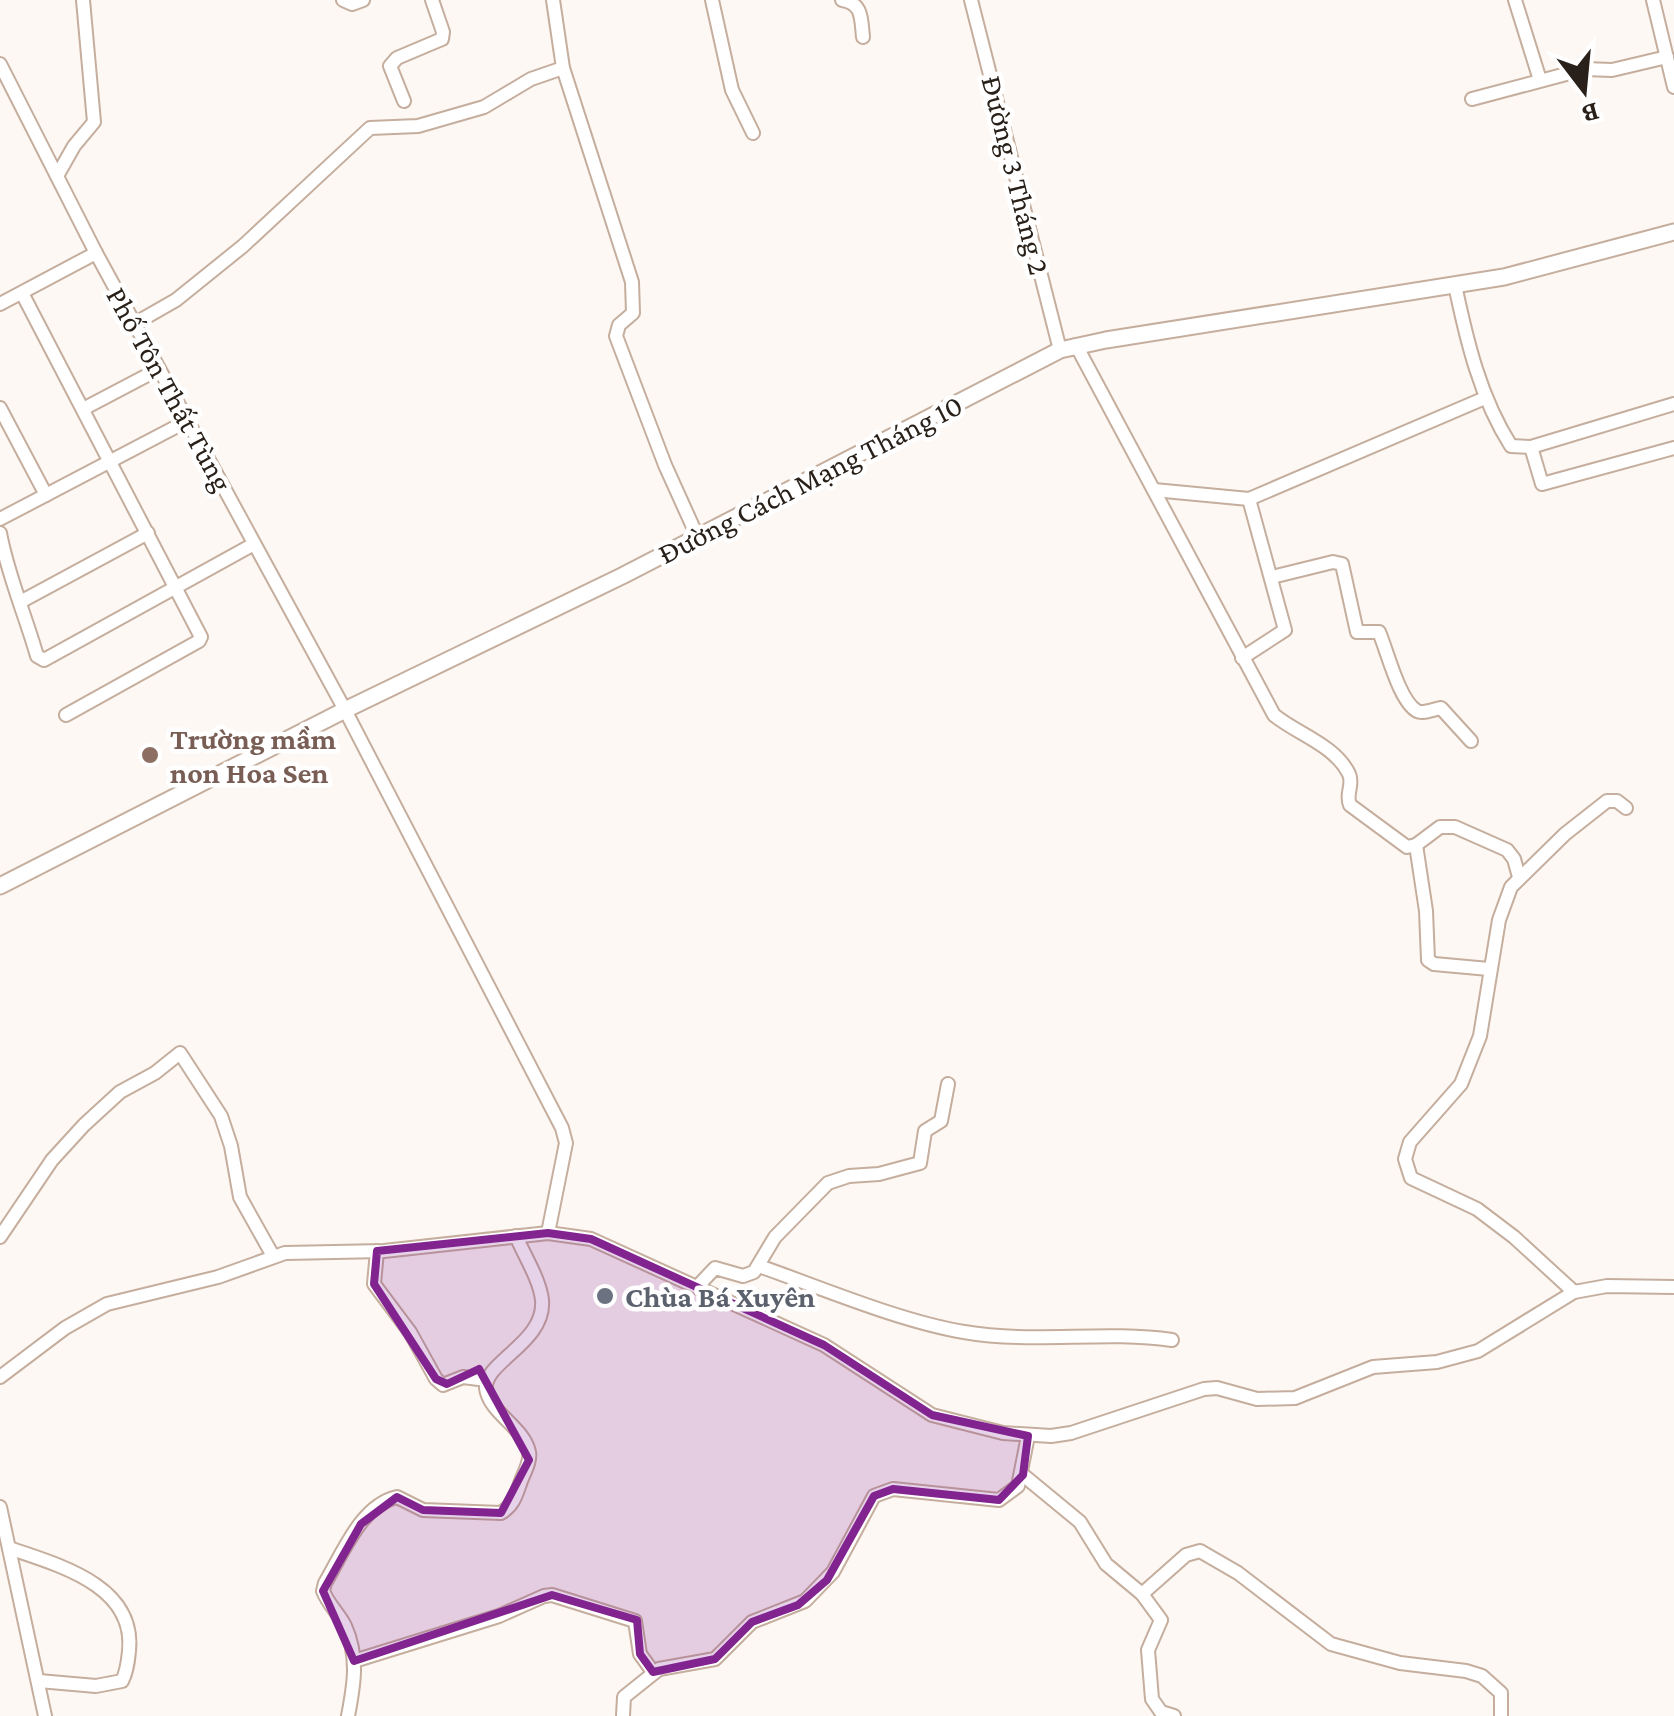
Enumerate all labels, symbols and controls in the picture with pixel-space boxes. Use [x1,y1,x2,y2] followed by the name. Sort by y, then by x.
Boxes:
[1534,40,1634,140] north arrow
[974,72,1057,278] street label: Đường 3 Tháng 2
[1579,96,1603,131] text: B
[99,281,240,497] street label: Phố Tôn Thất Tùng
[652,388,968,571] street label: Đường Cách Mạng Tháng 10
[170,722,337,789] place label: Trường mầm non Hoa Sen
[139,744,161,766] marker: Trường mầm non Hoa Sen
[625,1280,815,1313] place label: Chùa Bá Xuyên
[594,1285,616,1307] marker: Chùa Bá Xuyên

